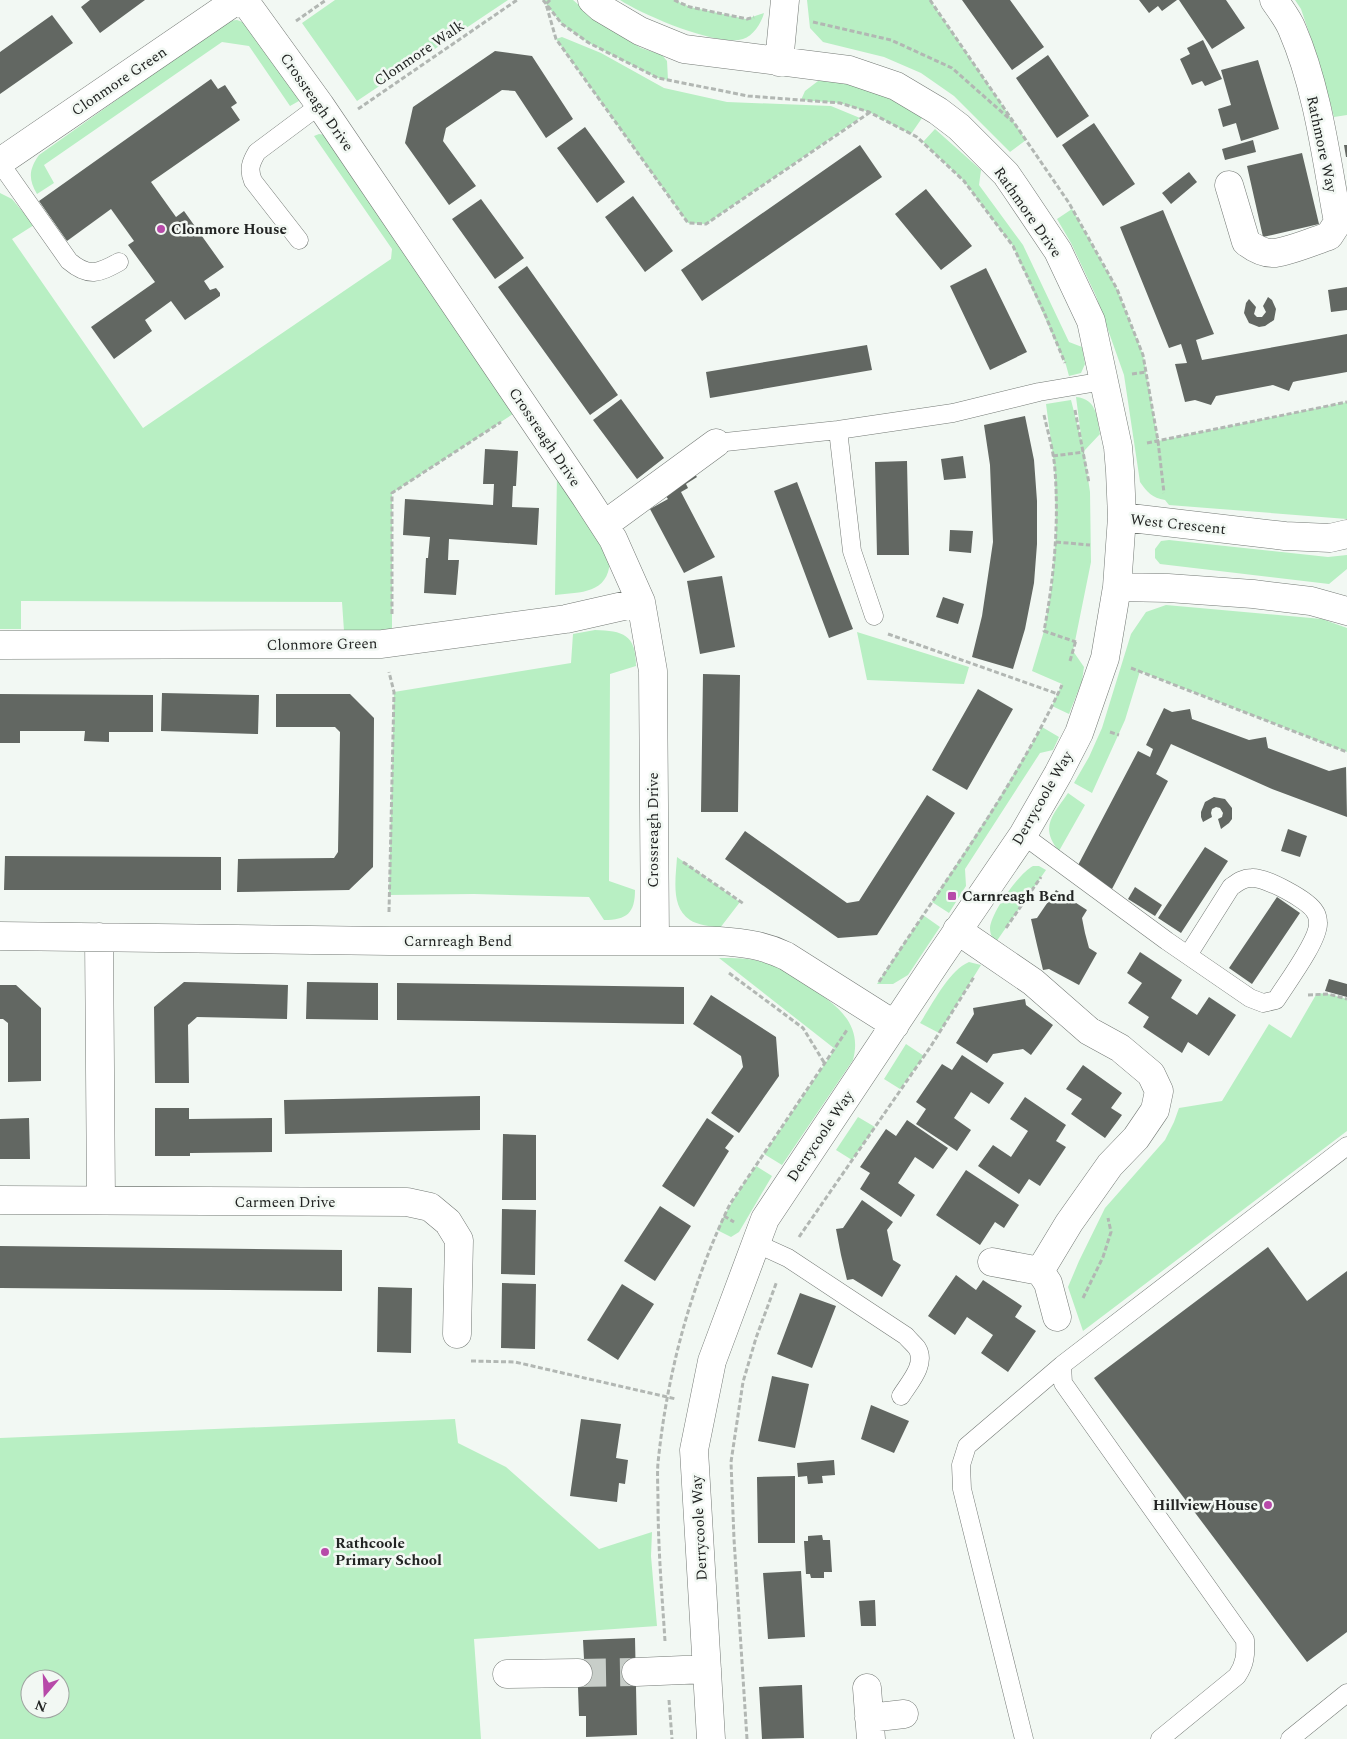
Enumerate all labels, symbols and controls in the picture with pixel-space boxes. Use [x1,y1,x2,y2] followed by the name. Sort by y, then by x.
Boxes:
[370,15,469,92] street label: Clonmore Walk
[67,41,172,122] street label: Clonmore Green
[274,48,359,156] street label: Crossreagh Drive
[1300,94,1343,195] street label: Rathmore Way
[988,162,1067,262] street label: Rathmore Drive
[171,218,287,241] place label: Clonmore House
[155,223,167,235] marker: Clonmore House
[503,383,586,492] street label: Crossreagh Drive
[1129,508,1227,541] street label: West Crescent
[266,632,378,657] street label: Clonmore Green
[1006,746,1079,850] street label: Derrycoole Way
[642,772,665,888] street label: Crossreagh Drive
[962,885,1075,908] place label: Carnreagh Bend
[946,890,958,902] marker: Carnreagh Bend
[404,930,512,953] street label: Carnreagh Bend
[781,1085,860,1187] street label: Derrycoole Way
[235,1191,335,1214] street label: Carmeen Drive
[685,1474,714,1581] street label: Derrycoole Way
[1153,1494,1258,1517] place label: Hillview House
[1262,1499,1274,1511] marker: Hillview House
[335,1532,442,1572] place label: Rathcoole Primary School
[319,1546,331,1558] marker: Rathcoole Primary School
[20,1669,70,1719] north arrow
[32,1694,50,1718] text: N

